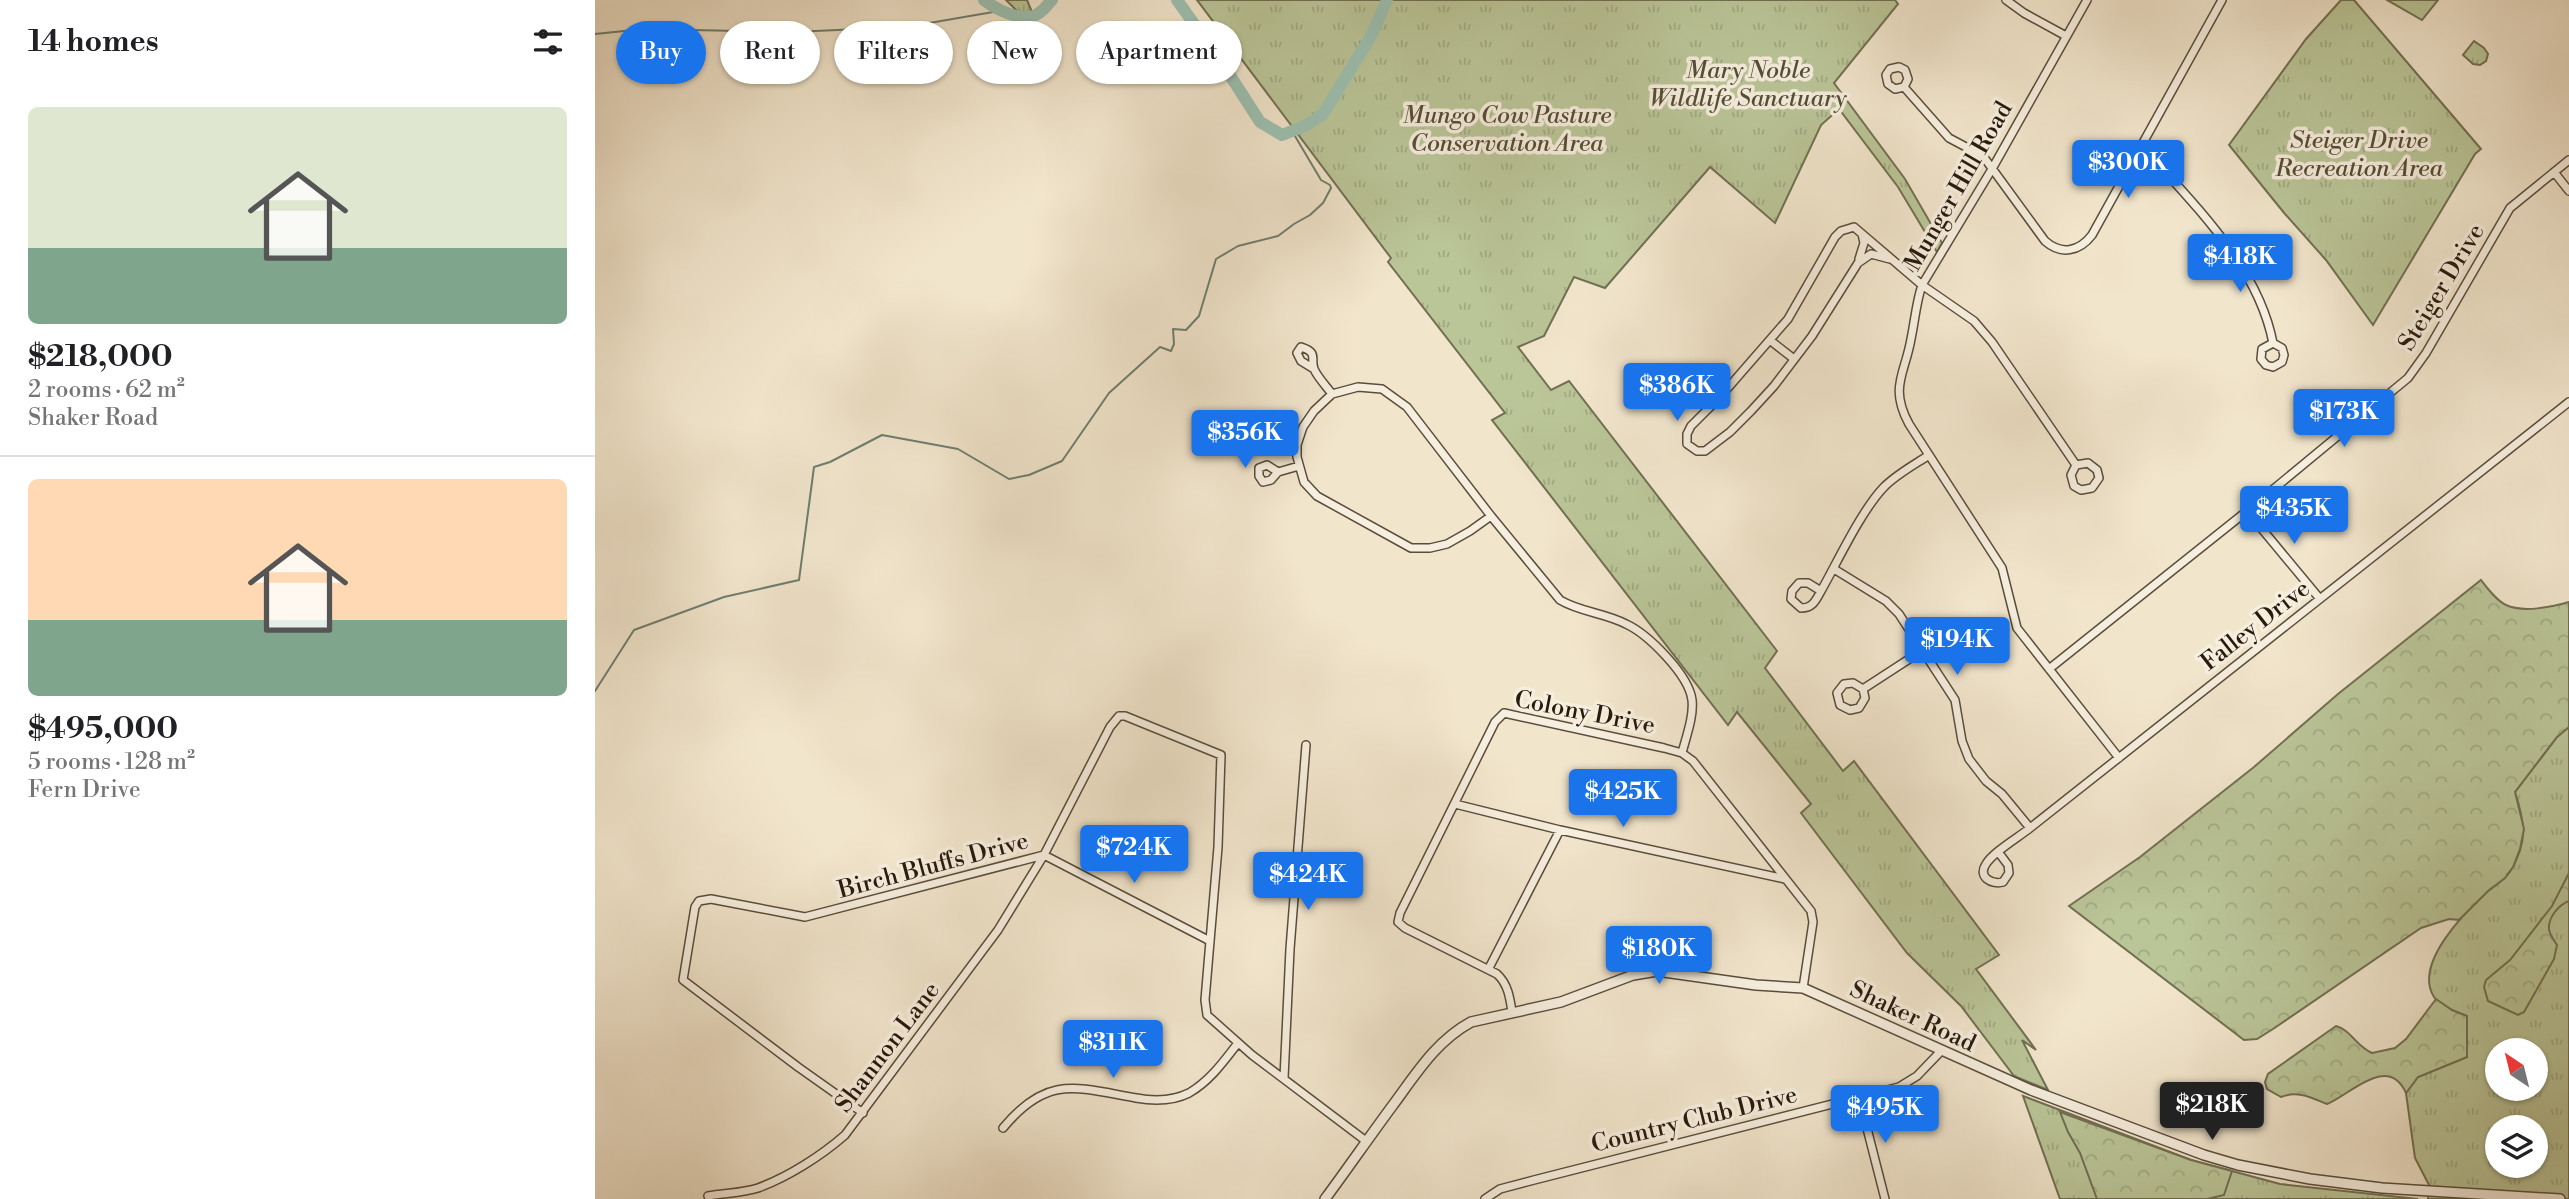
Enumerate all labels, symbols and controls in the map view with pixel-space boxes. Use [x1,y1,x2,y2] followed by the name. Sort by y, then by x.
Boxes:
[616,21,706,84] chip: Buy
[720,21,820,84] chip: Rent
[834,21,953,84] chip: Filters
[967,21,1062,84] chip: New
[1076,21,1242,84] chip: Apartment
[28,23,159,61] text: 14 homes
[529,23,567,61] icon: filters
[1649,56,1847,114] park label: Mary Noble Wildlife Sanctuary
[1898,96,2020,277] street label: Munger Hill Road
[1403,101,1611,159] park label: Mungo Cow Pasture Conservation Area
[2274,126,2444,184] park label: Steiger Drive Recreation Area
[2079,140,2177,200] pin: $300K
[2088,149,2168,177] text: $300K
[235,153,361,279] icon: home
[2392,219,2491,356] street label: Steiger Drive
[2191,234,2289,294] pin: $418K
[2204,243,2276,271] text: $418K
[28,338,173,376] text: $218,000
[1628,364,1726,423] pin: $386K
[1639,372,1715,400] text: $386K
[28,376,185,404] text: 2 rooms · 62 m²
[2295,390,2393,449] pin: $173K
[2309,398,2379,426] text: $173K
[28,404,158,432] text: Shaker Road
[1196,410,1294,470] pin: $356K
[1208,419,1282,447] text: $356K
[2245,486,2343,546] pin: $435K
[2256,495,2332,523] text: $435K
[235,525,361,651] icon: home
[2195,574,2316,678] street label: Falley Drive
[1908,618,2006,677] pin: $194K
[1921,626,1993,654] text: $194K
[1512,685,1658,741] street label: Colony Drive
[28,710,178,748] text: $495,000
[28,748,195,776] text: 5 rooms · 128 m²
[1574,770,1672,829] pin: $425K
[28,776,141,804] text: Fern Drive
[1585,778,1661,806] text: $425K
[834,826,1032,906] street label: Birch Bluffs Drive
[1085,826,1183,885] pin: $724K
[1096,834,1172,862] text: $724K
[1259,852,1357,912] pin: $424K
[1269,861,1347,889] text: $424K
[1610,926,1708,986] pin: $180K
[1622,935,1696,963] text: $180K
[1845,975,1981,1059] street label: Shaker Road
[829,976,947,1119] street label: Shannon Lane
[1064,1020,1162,1080] pin: $311K
[1079,1029,1147,1057] text: $311K
[2485,1038,2548,1101] north arrow
[2485,1038,2548,1178] map controls
[1588,1080,1800,1160] street label: Country Club Drive
[2163,1082,2261,1142] pin: $218K
[1836,1086,1934,1145] pin: $495K
[2176,1091,2248,1119] text: $218K
[1847,1094,1923,1122] text: $495K
[2485,1115,2548,1178] button: layers

